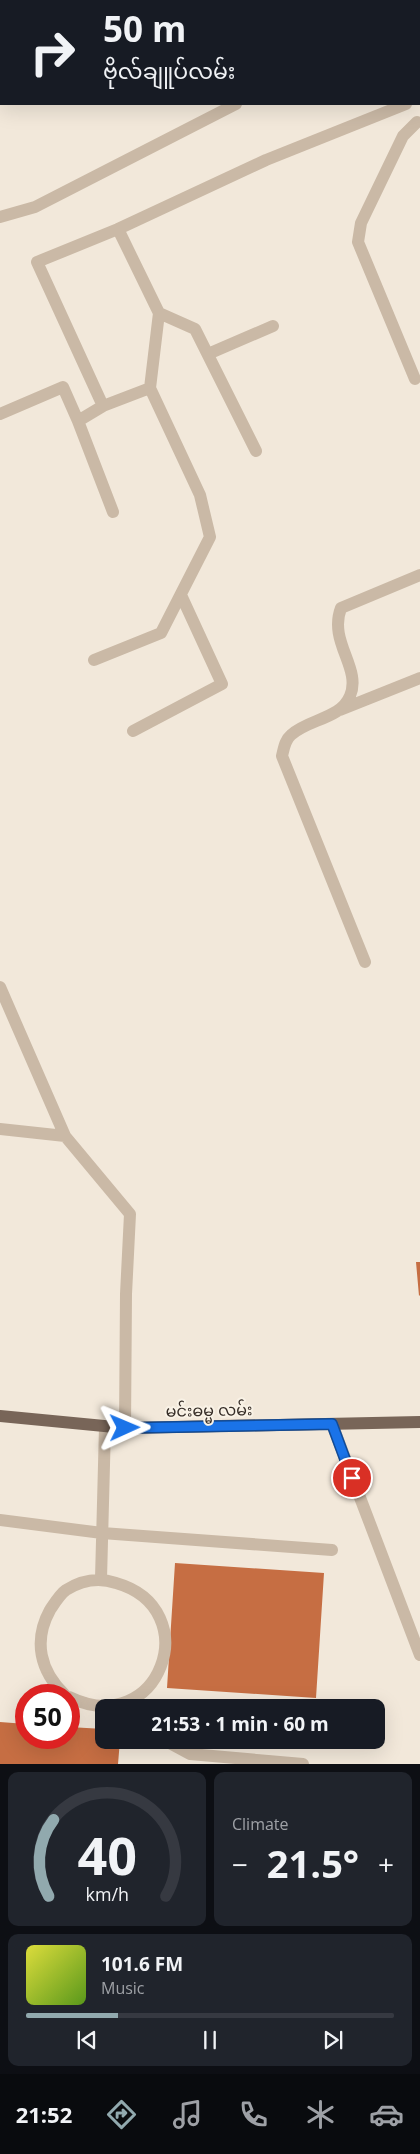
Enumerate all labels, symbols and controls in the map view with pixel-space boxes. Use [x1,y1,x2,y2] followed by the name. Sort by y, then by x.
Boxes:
[103,5,186,52] text: 50 m
[20,20,85,85] icon: right
[103,55,235,85] text: ဗိုလ်ချူပ်လမ်း
[165,1398,253,1425] street label: မင်းဓမ္မ လမ်း
[98,1401,150,1453] position arrow
[331,1457,373,1499] pin
[338,1464,366,1492] icon: arrive
[15,1684,80,1749] speed limit sign: 50
[151,1711,329,1737] text: 21:53 · 1 min · 60 m
[232,1813,289,1835] text: Climate
[77,1819,137,1890] text: 40
[267,1837,359,1889] text: 21.5°
[232,1845,248,1883] text: −
[378,1845,394,1883] text: +
[85,1882,129,1906] text: km/h
[101,1951,183,1977] text: 101.6 FM
[101,1977,145,1999] text: Music
[73,2026,101,2054] icon: previous
[196,2026,224,2054] icon: pause
[319,2026,347,2054] icon: next
[104,2097,139,2132] icon: directions
[170,2097,205,2132] icon: music
[236,2097,271,2132] icon: phone
[303,2097,338,2132] icon: climate
[369,2097,404,2132] icon: car
[16,2099,72,2129] text: 21:52

